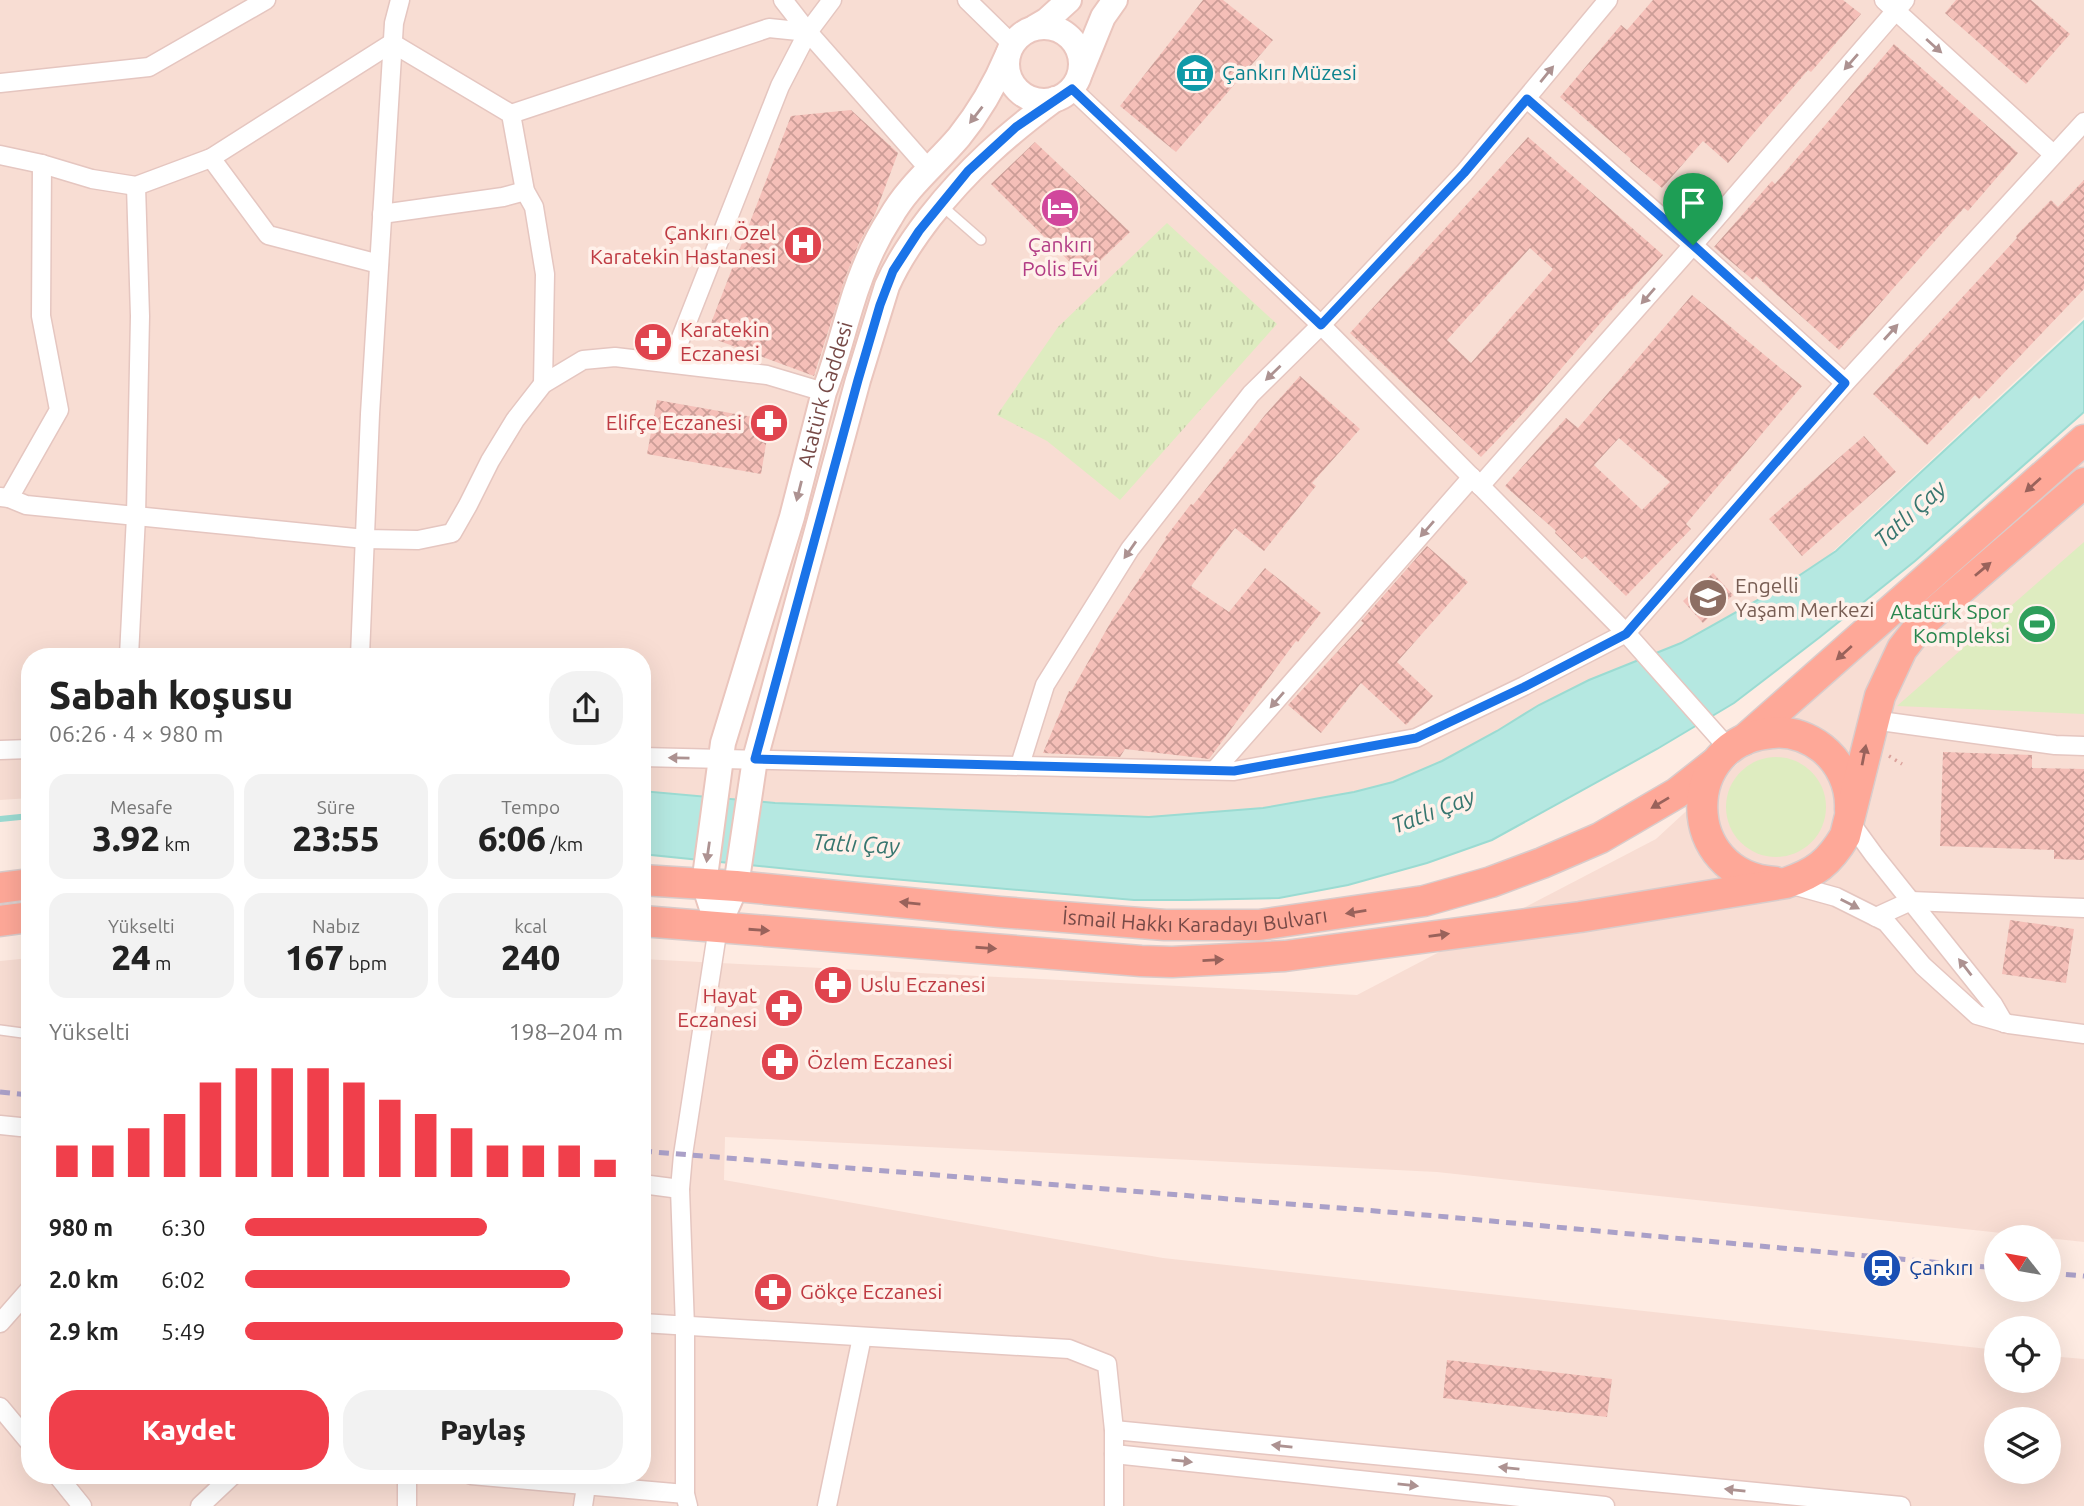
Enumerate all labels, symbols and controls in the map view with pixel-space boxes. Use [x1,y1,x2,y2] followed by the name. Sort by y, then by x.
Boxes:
[1925,38,1943,54] one-way arrow
[1174,52,1216,94] museum icon: Çankırı Müzesi
[1843,53,1859,71] one-way arrow
[1222,60,1357,84] place label: Çankırı Müzesi
[1539,66,1554,83] one-way arrow
[969,105,984,123] one-way arrow
[1663,173,1723,245] pin
[1674,184,1712,222] icon: arrive
[1039,187,1081,229] hotel icon: Çankırı Polis Evi
[590,220,776,268] place label: Çankırı Özel Karatekin Hastanesi
[782,224,824,266] hospital icon: Çankırı Özel Karatekin Hastanesi
[1022,232,1098,280] place label: Çankırı Polis Evi
[1640,287,1656,305] one-way arrow
[680,317,770,365] place label: Karatekin Eczanesi
[792,318,857,469] street label: Atatürk Caddesi
[632,321,674,363] pharmacy icon: Karatekin Eczanesi
[1883,323,1899,341] one-way arrow
[1264,365,1281,382] one-way arrow
[748,402,790,444] pharmacy icon: Elifçe Eczanesi
[606,410,742,434] place label: Elifçe Eczanesi
[1869,474,1951,552] water label: Tatlı Çay
[2024,477,2042,493] one-way arrow
[793,480,804,502] one-way arrow
[1419,520,1435,538] one-way arrow
[1123,541,1137,559] one-way arrow
[1974,561,1992,577] one-way arrow
[1735,573,1874,621] place label: Engelli Yaşam Merkezi
[1687,577,1729,619] school or university icon: Engelli Yaşam Merkezi
[1890,599,2010,647] place label: Atatürk Spor Kompleksi
[2016,603,2058,645] sports icon: Atatürk Spor Kompleksi
[1836,645,1853,660] one-way arrow
[549,671,623,745] button: share
[49,674,293,716] text: Sabah koşusu
[1269,691,1285,709] one-way arrow
[49,721,223,746] text: 06:26 · 4 × 980 m
[1859,744,1870,766] one-way arrow
[668,752,690,764] one-way arrow
[1388,783,1479,838] water label: Tatlı Çay
[110,796,173,818] text: Mesafe
[317,796,355,818] text: Süre
[501,796,560,818] text: Tempo
[1650,797,1669,809] one-way arrow
[92,818,160,858] text: 3.92
[292,818,380,858] text: 23:55
[478,818,546,858] text: 6:06
[812,829,901,858] water label: Tatlı Çay
[160,833,190,855] text: km
[546,833,583,855] text: /km
[703,841,714,863] one-way arrow
[899,897,921,908] one-way arrow
[1840,899,1860,910] one-way arrow
[1062,902,1329,936] street label: İsmail Hakkı Karadayı Bulvarı
[1345,907,1367,918] one-way arrow
[108,915,175,937] text: Yükselti
[312,915,360,937] text: Nabız
[514,915,547,937] text: kcal
[748,925,770,936] one-way arrow
[1428,930,1450,941] one-way arrow
[111,937,151,977] text: 24
[285,937,344,977] text: 167
[501,937,560,977] text: 240
[975,943,997,954] one-way arrow
[151,952,171,974] text: m
[344,952,387,974] text: bpm
[1202,954,1224,965] one-way arrow
[1957,959,1972,977] one-way arrow
[812,964,854,1006] pharmacy icon: Uslu Eczanesi
[860,972,986,996] place label: Uslu Eczanesi
[677,983,757,1031] place label: Hayat Eczanesi
[763,987,805,1029] pharmacy icon: Hayat Eczanesi
[49,1019,130,1044] text: Yükselti
[509,1019,623,1044] text: 198–204 m
[759,1041,801,1083] pharmacy icon: Özlem Eczanesi
[807,1049,953,1073] place label: Özlem Eczanesi
[49,1215,113,1240] text: 980 m
[161,1215,206,1240] text: 6:30
[1984,1225,2062,1302] north arrow
[1984,1225,2061,1484] map controls
[1861,1247,1903,1289] station icon: Çankırı
[1909,1255,1973,1279] place label: Çankırı
[49,1267,119,1292] text: 2.0 km
[161,1267,206,1292] text: 6:02
[752,1271,794,1313] pharmacy icon: Gökçe Eczanesi
[800,1279,942,1303] place label: Gökçe Eczanesi
[1984,1316,2061,1393] button: locate
[49,1319,119,1344] text: 2.9 km
[161,1319,206,1344] text: 5:49
[49,1390,329,1470] button: Kaydet
[343,1390,623,1470] button: Paylaş
[1984,1407,2061,1484] button: layers
[1271,1440,1293,1451] one-way arrow
[1171,1456,1193,1467] one-way arrow
[1498,1463,1520,1474] one-way arrow
[1397,1480,1419,1491] one-way arrow
[1724,1485,1746,1496] one-way arrow

